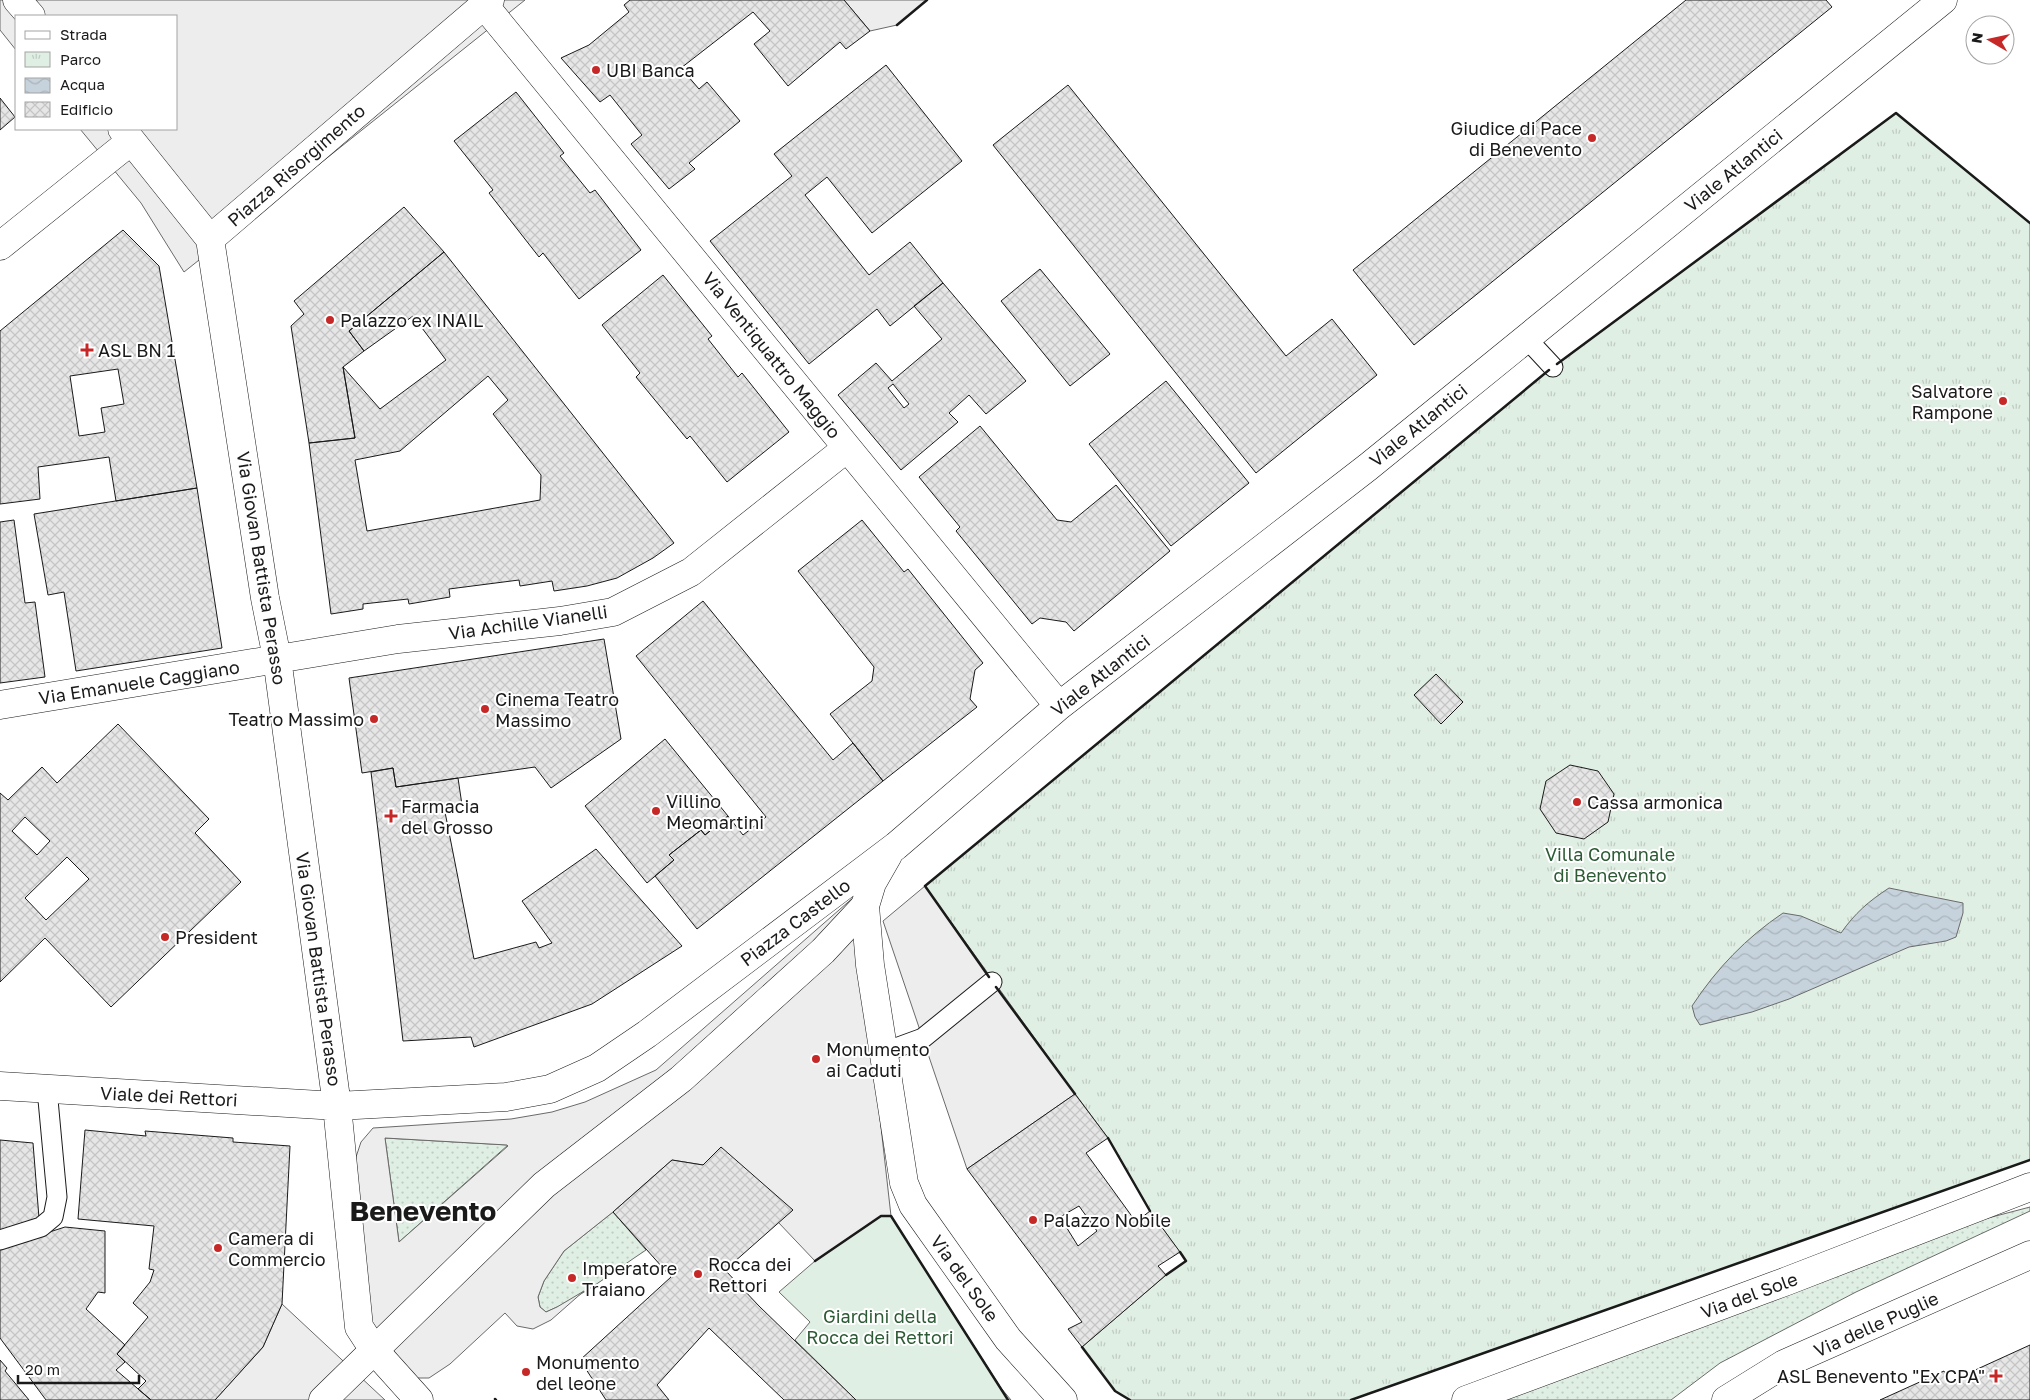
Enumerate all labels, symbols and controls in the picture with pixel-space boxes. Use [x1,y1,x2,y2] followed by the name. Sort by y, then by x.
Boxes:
[15,15,178,130] legend
[1965,15,2015,65] north arrow
[60,25,107,43] text: Strada
[1967,31,1986,44] text: N
[60,50,101,68] text: Parco
[606,59,695,81] place label: UBI Banca
[590,64,602,76] marker: UBI Banca
[60,75,105,93] text: Acqua
[223,99,369,231] street label: Piazza Risorgimento
[60,100,113,118] text: Edificio
[1451,117,1582,160] place label: Giudice di Pace di Benevento
[1680,124,1786,216] street label: Viale Atlantici
[1586,132,1598,144] marker: Giudice di Pace di Benevento
[698,267,846,443] street label: Via Ventiquattro Maggio
[340,309,483,331] place label: Palazzo ex INAIL
[324,314,336,326] marker: Palazzo ex INAIL
[98,339,175,361] place label: ASL BN 1
[80,343,94,357] marker: ASL BN 1
[1365,379,1471,471] street label: Viale Atlantici
[1911,380,1993,423] place label: Salvatore Rampone
[1997,395,2009,407] marker: Salvatore Rampone
[233,450,291,686] street label: Via Giovan Battista Perasso
[447,600,609,644] street label: Via Achille Vianelli
[1046,630,1154,720] street label: Viale Atlantici
[37,655,241,709] street label: Via Emanuele Caggiano
[495,688,619,731] place label: Cinema Teatro Massimo
[479,703,491,715] marker: Cinema Teatro Massimo
[228,708,364,730] place label: Teatro Massimo
[368,713,380,725] marker: Teatro Massimo
[666,790,764,833] place label: Villino Meomartini
[1587,791,1723,813] place label: Cassa armonica
[401,795,493,838] place label: Farmacia del Grosso
[1571,796,1583,808] marker: Cassa armonica
[650,805,662,817] marker: Villino Meomartini
[385,810,397,822] marker: Farmacia del Grosso
[1545,843,1675,886] park label: Villa Comunale di Benevento
[292,851,346,1087] street label: Via Giovan Battista Perasso
[736,874,854,970] street label: Piazza Castello
[175,926,258,948] place label: President
[159,931,171,943] marker: President
[826,1038,930,1081] place label: Monumento ai Caduti
[810,1053,822,1065] marker: Monumento ai Caduti
[100,1081,238,1111] street label: Viale dei Rettori
[350,1194,496,1227] district label: Benevento
[1043,1209,1171,1231] place label: Palazzo Nobile
[1027,1214,1039,1226] marker: Palazzo Nobile
[228,1227,326,1270] place label: Camera di Commercio
[926,1230,1004,1326] street label: Via del Sole
[212,1242,224,1254] marker: Camera di Commercio
[708,1253,791,1296] place label: Rocca dei Rettori
[582,1257,677,1300] place label: Imperatore Traiano
[1697,1267,1801,1323] street label: Via del Sole
[692,1268,704,1280] marker: Rocca dei Rettori
[566,1272,578,1284] marker: Imperatore Traiano
[1810,1287,1942,1361] street label: Via delle Puglie
[806,1305,954,1348] park label: Giardini della Rocca dei Rettori
[536,1351,640,1394] place label: Monumento del leone
[18,1352,139,1384] scale bar
[25,1360,60,1378] text: 20 m
[1777,1365,1985,1387] place label: ASL Benevento "Ex CPA"
[520,1366,532,1378] marker: Monumento del leone
[1989,1369,2003,1383] marker: ASL Benevento "Ex CPA"

